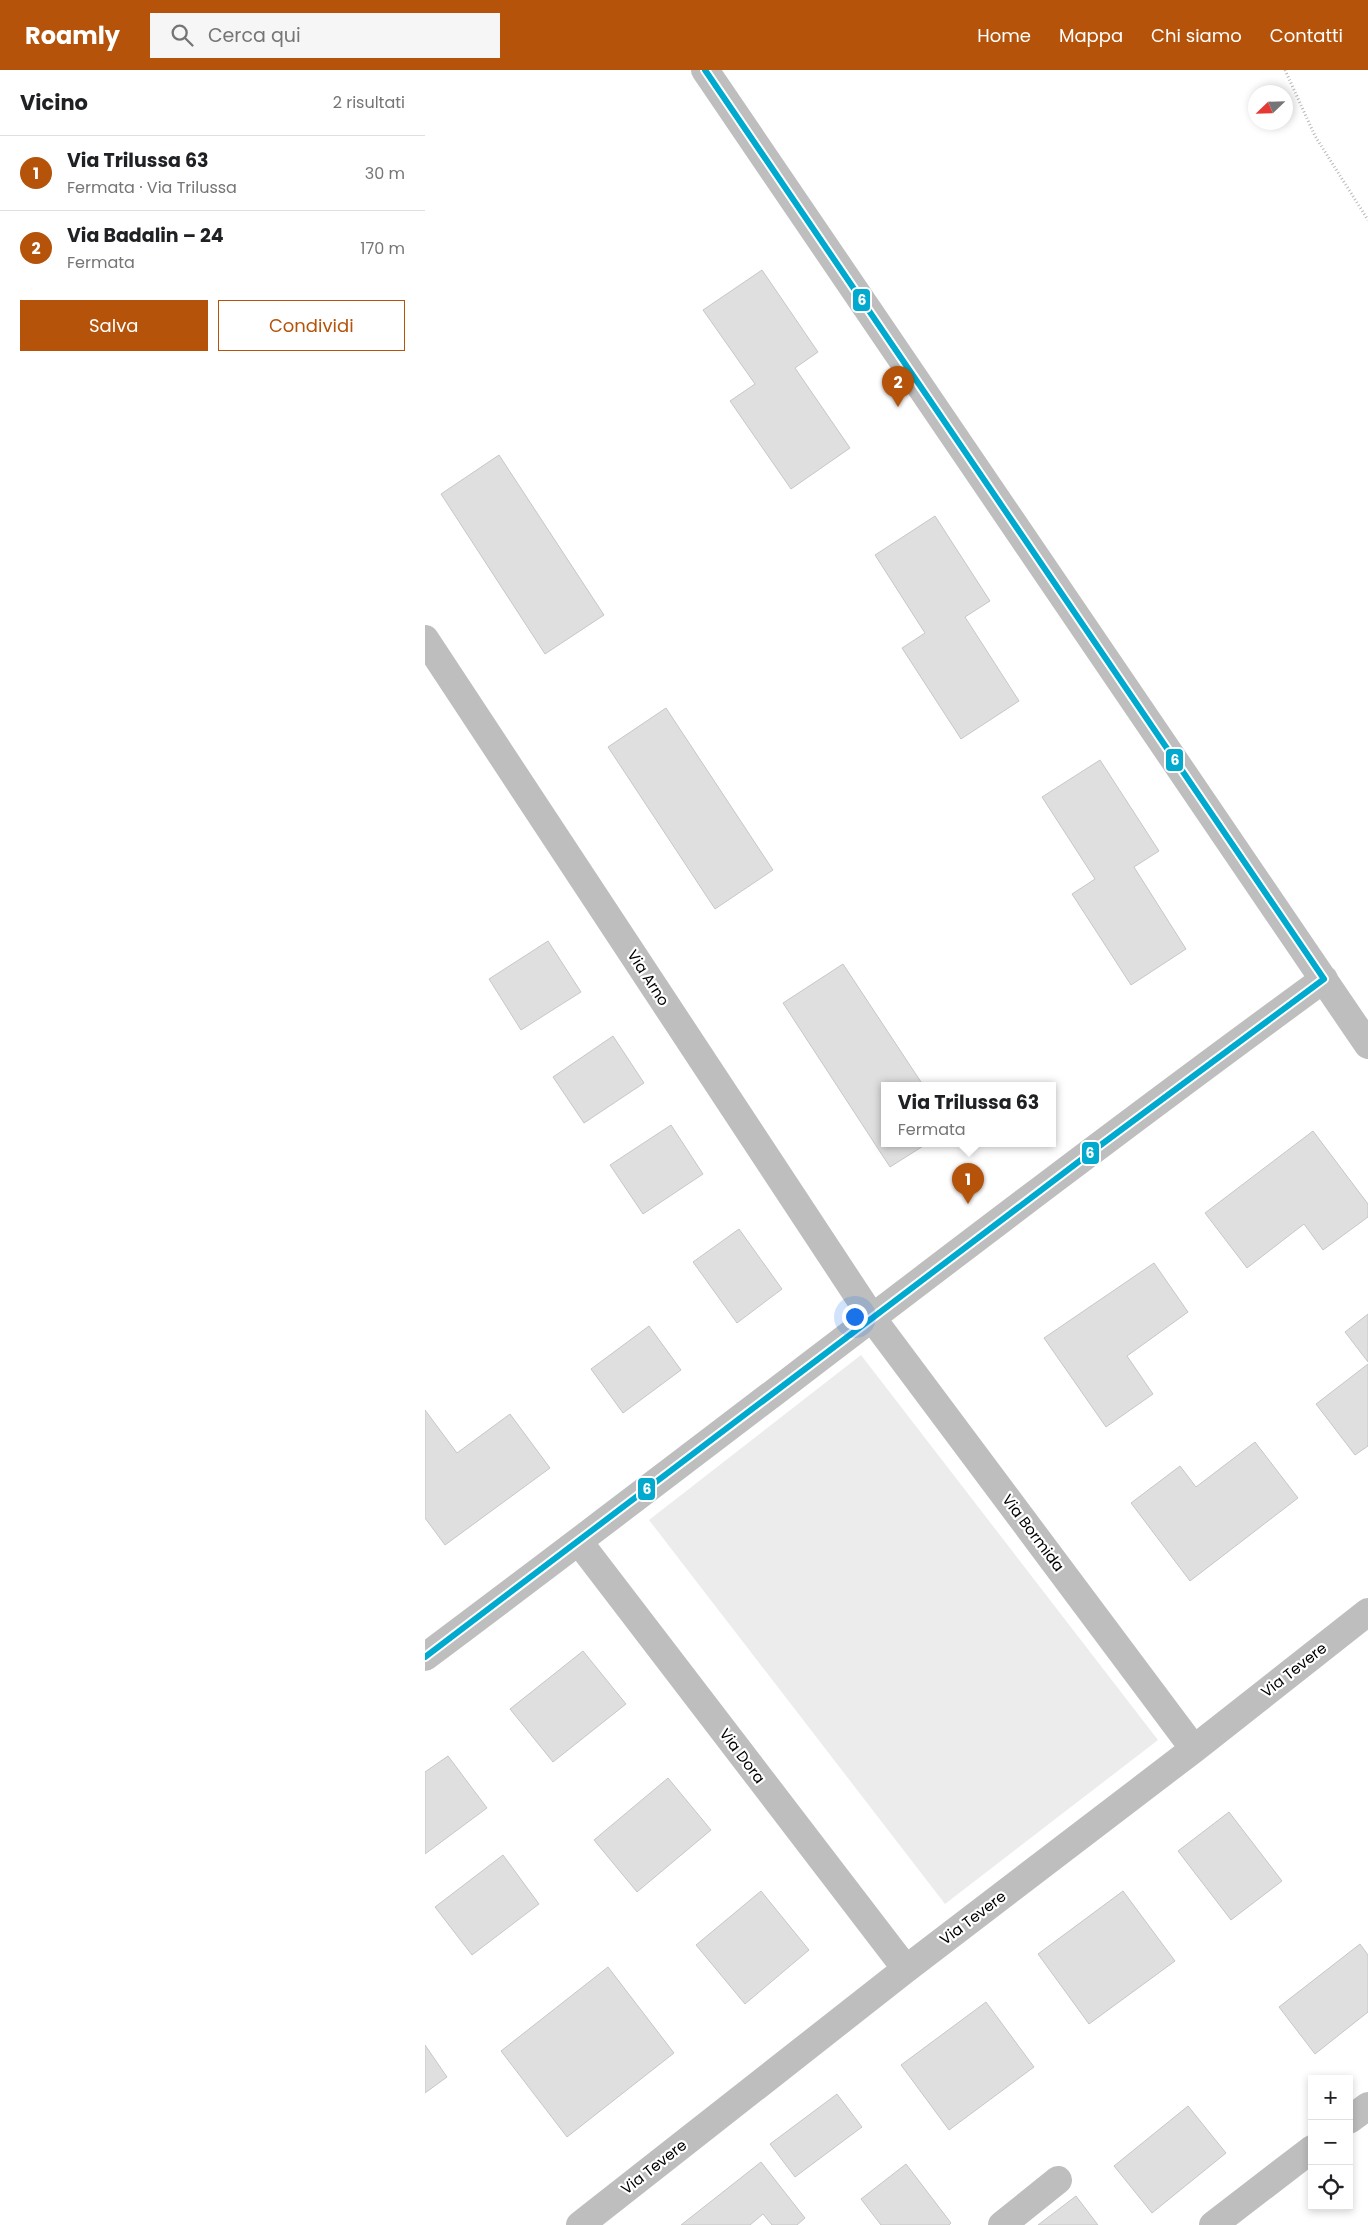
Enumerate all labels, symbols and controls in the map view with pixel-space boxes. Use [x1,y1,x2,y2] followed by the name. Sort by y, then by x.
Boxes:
[150,13,500,58] search box
[25,19,120,52] text: Roamly
[168,21,196,49] icon: search
[208,22,301,49] text: Cerca qui
[977,23,1031,48] text: Home
[1059,23,1123,48] text: Mappa
[1151,23,1242,48] text: Chi siamo
[1270,23,1343,48] text: Contatti
[1248,85,1293,130] north arrow
[20,88,88,117] text: Vicino
[333,91,405,114] text: 2 risultati
[67,147,209,174] text: Via Trilussa 63
[33,162,39,185] text: 1
[365,162,405,185] text: 30 m
[67,176,237,199] text: Fermata · Via Trilussa
[67,222,224,249] text: Via Badalin – 24
[31,237,41,260] text: 2
[360,237,405,260] text: 170 m
[67,251,135,274] text: Fermata
[852,288,871,312] line badge: 6
[858,290,867,310] text: 6
[20,300,208,351] button: Salva
[218,300,405,351] button: Condividi
[882,366,914,407] pin: 2
[1165,748,1184,772] line badge: 6
[1171,750,1180,770] text: 6
[622,946,674,1010] street label: Via Arno
[881,1082,1056,1147] popup
[898,1089,1039,1116] text: Via Trilussa 63
[898,1118,966,1141] text: Fermata
[1081,1141,1100,1165] line badge: 6
[1086,1143,1095,1163] text: 6
[952,1163,984,1204] pin: 1
[842,1304,868,1330] your location
[637,1477,656,1501] line badge: 6
[643,1479,652,1499] text: 6
[997,1490,1069,1576] street label: Via Bormida
[1256,1637,1331,1702] street label: Via Tevere
[715,1724,770,1788] street label: Via Dora
[935,1886,1010,1949] street label: Via Tevere
[1308,2075,1353,2210] map controls
[1308,2075,1353,2120] button: +
[1308,2120,1353,2165] button: −
[616,2134,691,2199] street label: Via Tevere
[1308,2165,1353,2210] button: locate

